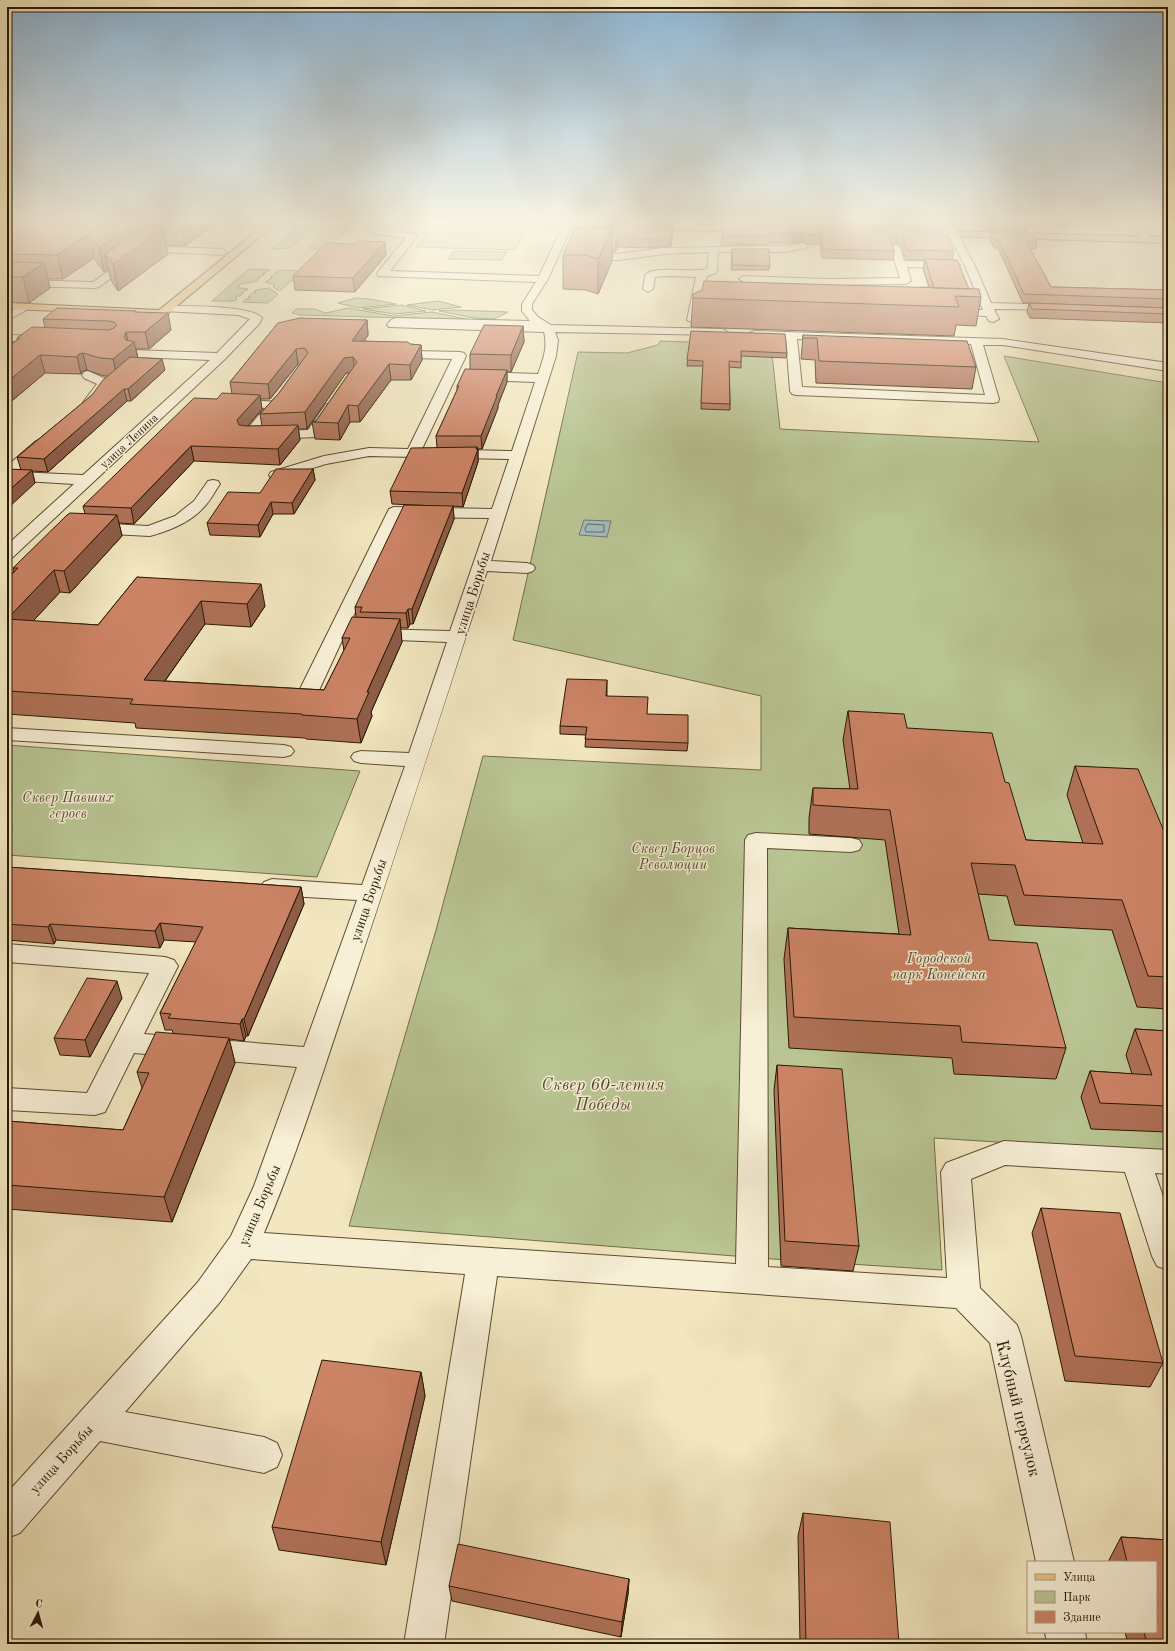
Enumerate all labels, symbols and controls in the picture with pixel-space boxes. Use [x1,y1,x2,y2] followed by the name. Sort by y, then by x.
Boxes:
[98,412,161,472] street label: улица Ленина
[453,550,493,637] street label: улица Борьбы
[22,791,114,822] park label: Сквер Павших героев
[631,842,715,873] park label: Сквер Борцов Революции
[348,857,390,944] street label: улица Борьбы
[892,952,986,983] park label: Городской парк Копейска
[541,1077,665,1114] park label: Сквер 60-летия Победы
[237,1163,283,1248] street label: улица Борьбы
[992,1338,1043,1479] street label: Клубный переулок
[28,1423,96,1497] street label: улица Борьбы
[1027,1561,1157,1633] legend
[1063,1572,1096,1584] text: Улица
[1063,1592,1091,1604] text: Парк
[18,1593,58,1633] north arrow
[35,1599,43,1610] text: С
[1063,1612,1101,1624] text: Здание

